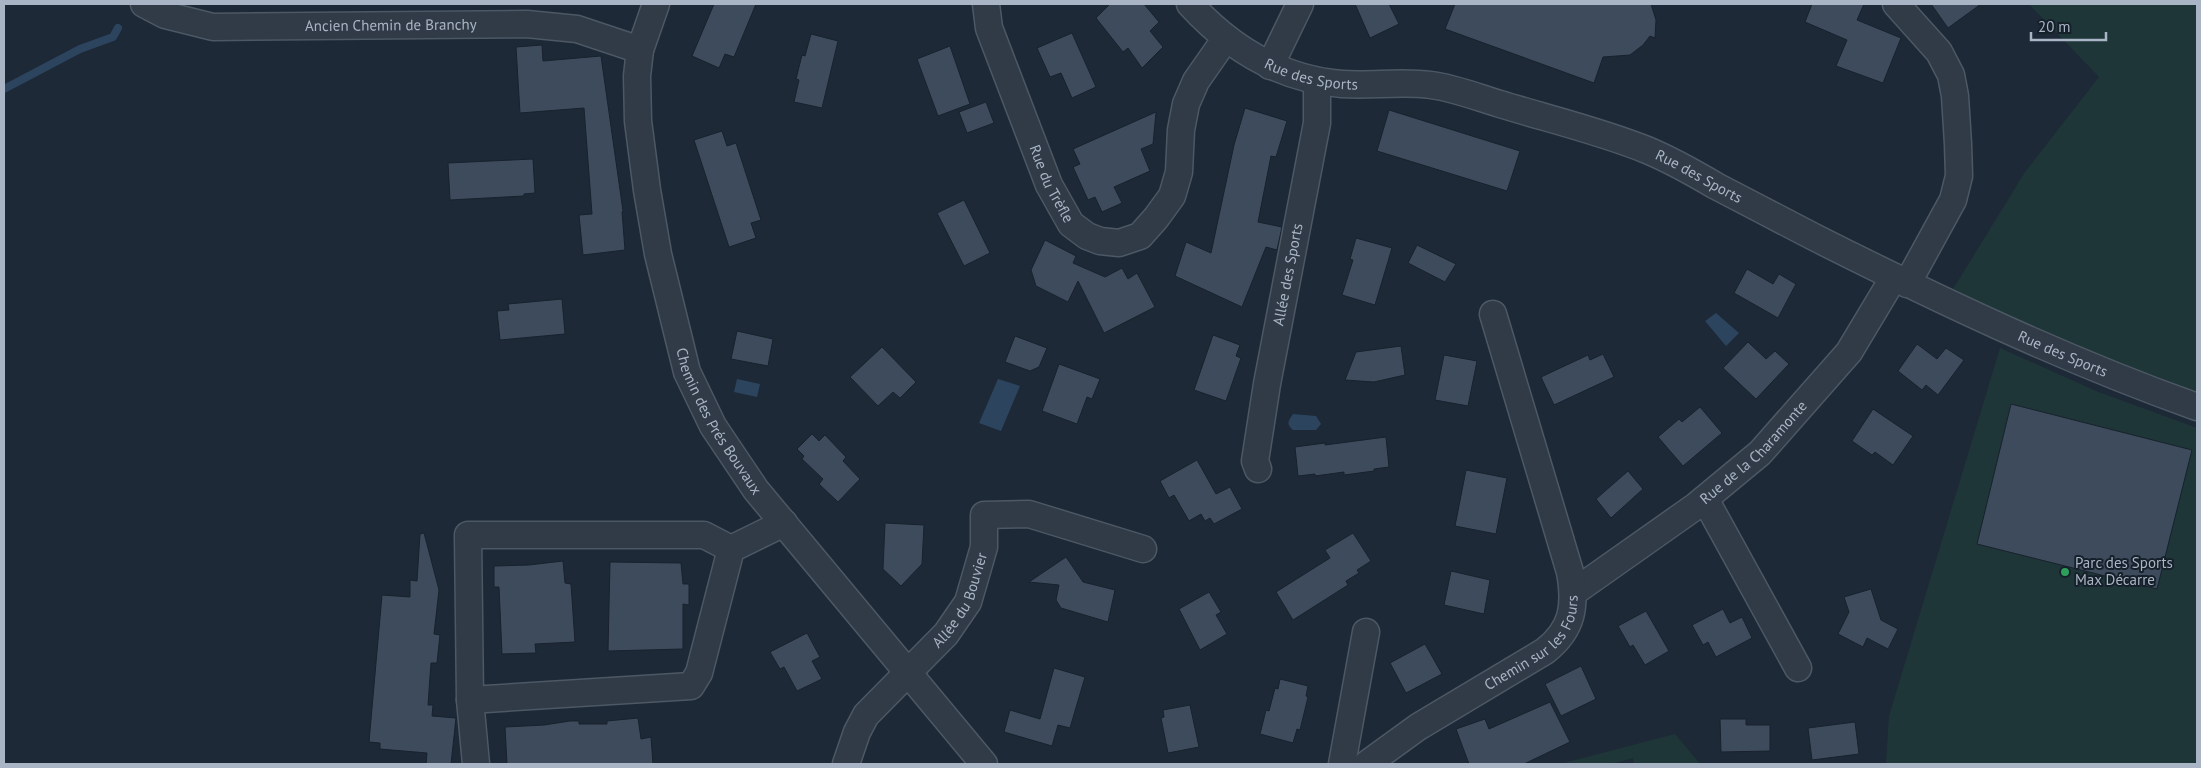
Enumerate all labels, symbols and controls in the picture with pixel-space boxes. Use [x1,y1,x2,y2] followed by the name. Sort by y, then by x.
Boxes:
[2031,10,2106,42] scale bar
[305,14,477,35] street label: Ancien Chemin de Branchy
[2038,17,2071,36] text: 20 m
[1262,54,1358,94] street label: Rue des Sports
[1025,142,1078,226] street label: Rue du Trèfle
[1653,145,1746,207] street label: Rue des Sports
[1268,222,1307,327] street label: Allée des Sports
[2015,326,2110,381] street label: Rue des Sports
[672,346,767,498] street label: Chemin des Prés Bouvaux
[1696,396,1811,508] street label: Rue de la Charamonte
[928,550,991,652] street label: Allée du Bouvier
[2075,553,2173,589] place label: Parc des Sports Max Décarre
[2059,566,2071,578] marker: Parc des Sports Max Décarre
[1481,595,1582,694] street label: Chemin sur les Fours

